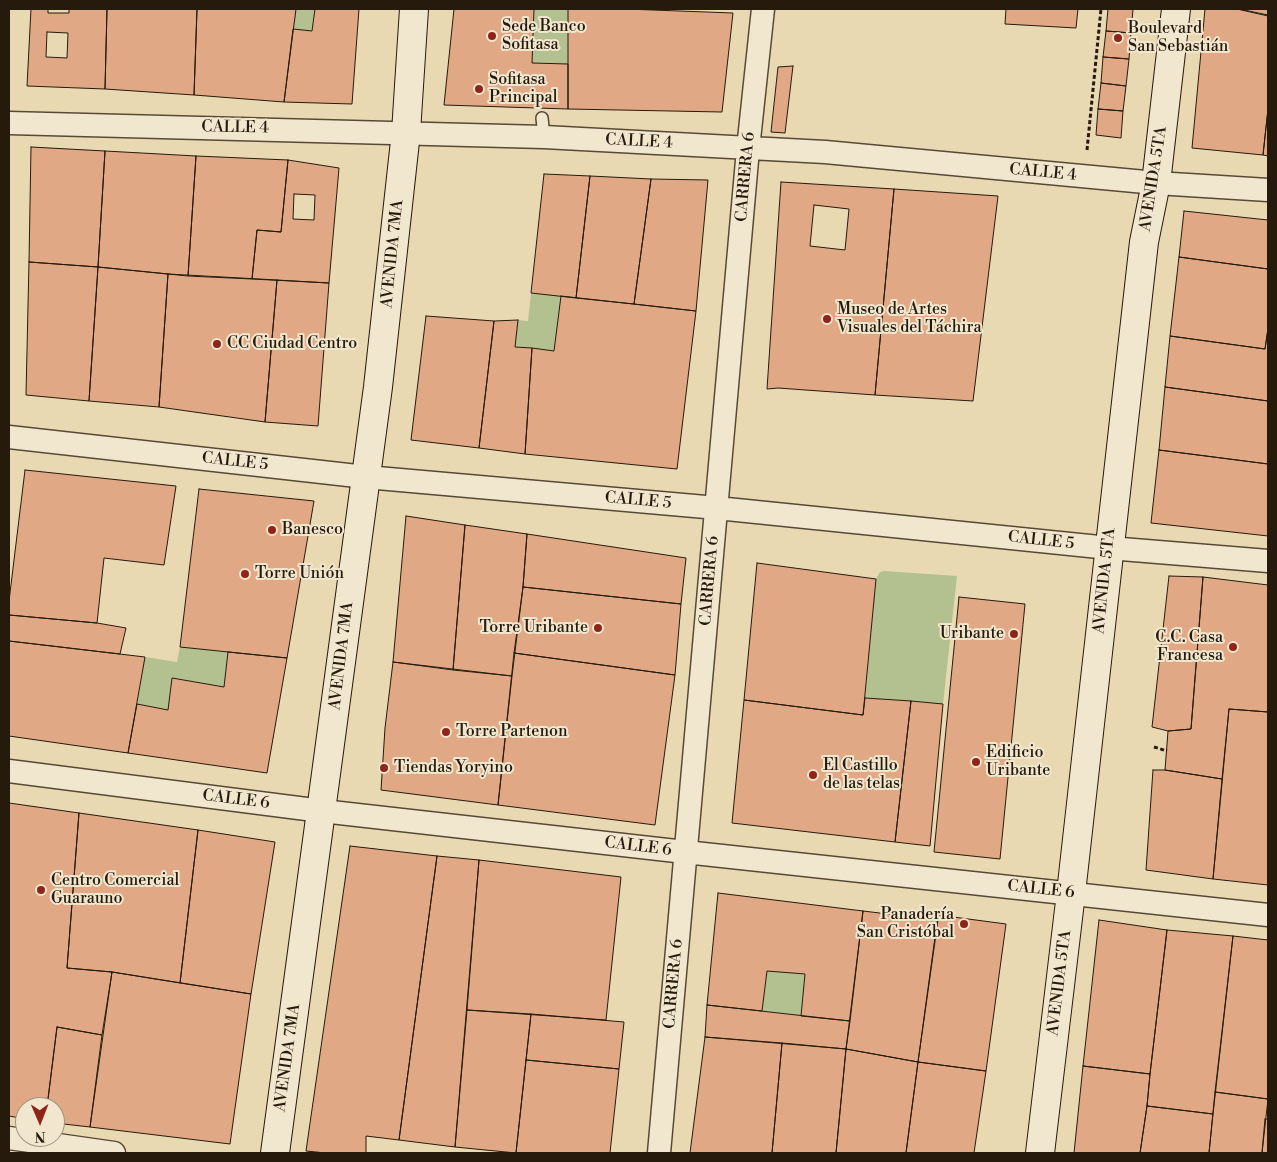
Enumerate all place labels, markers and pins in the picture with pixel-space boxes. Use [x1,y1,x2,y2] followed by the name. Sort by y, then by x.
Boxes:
[502,17,586,55] place label: Sede Banco Sofitasa
[1128,19,1228,57] place label: Boulevard San Sebastián
[486,30,498,42] marker: Sede Banco Sofitasa
[1112,32,1124,44] marker: Boulevard San Sebastián
[489,70,557,108] place label: Sofitasa Principal
[473,83,485,95] marker: Sofitasa Principal
[837,300,981,338] place label: Museo de Artes Visuales del Táchira
[821,313,833,325] marker: Museo de Artes Visuales del Táchira
[227,334,357,354] place label: CC Ciudad Centro
[211,338,223,350] marker: CC Ciudad Centro
[282,520,343,540] place label: Banesco
[266,524,278,536] marker: Banesco
[255,564,344,584] place label: Torre Unión
[239,568,251,580] marker: Torre Unión
[479,618,588,638] place label: Torre Uribante
[592,622,604,634] marker: Torre Uribante
[940,624,1004,644] place label: Uribante
[1008,628,1020,640] marker: Uribante
[1155,628,1223,666] place label: C.C. Casa Francesa
[1227,641,1239,653] marker: C.C. Casa Francesa
[456,722,567,742] place label: Torre Partenon
[440,726,452,738] marker: Torre Partenon
[986,743,1050,781] place label: Edificio Uribante
[823,756,900,794] place label: El Castillo de las telas
[970,756,982,768] marker: Edificio Uribante
[394,758,513,778] place label: Tiendas Yoryino
[378,762,390,774] marker: Tiendas Yoryino
[807,769,819,781] marker: El Castillo de las telas
[51,871,179,909] place label: Centro Comercial Guarauno
[35,884,47,896] marker: Centro Comercial Guarauno
[857,905,954,943] place label: Panadería San Cristóbal
[958,918,970,930] marker: Panadería San Cristóbal

